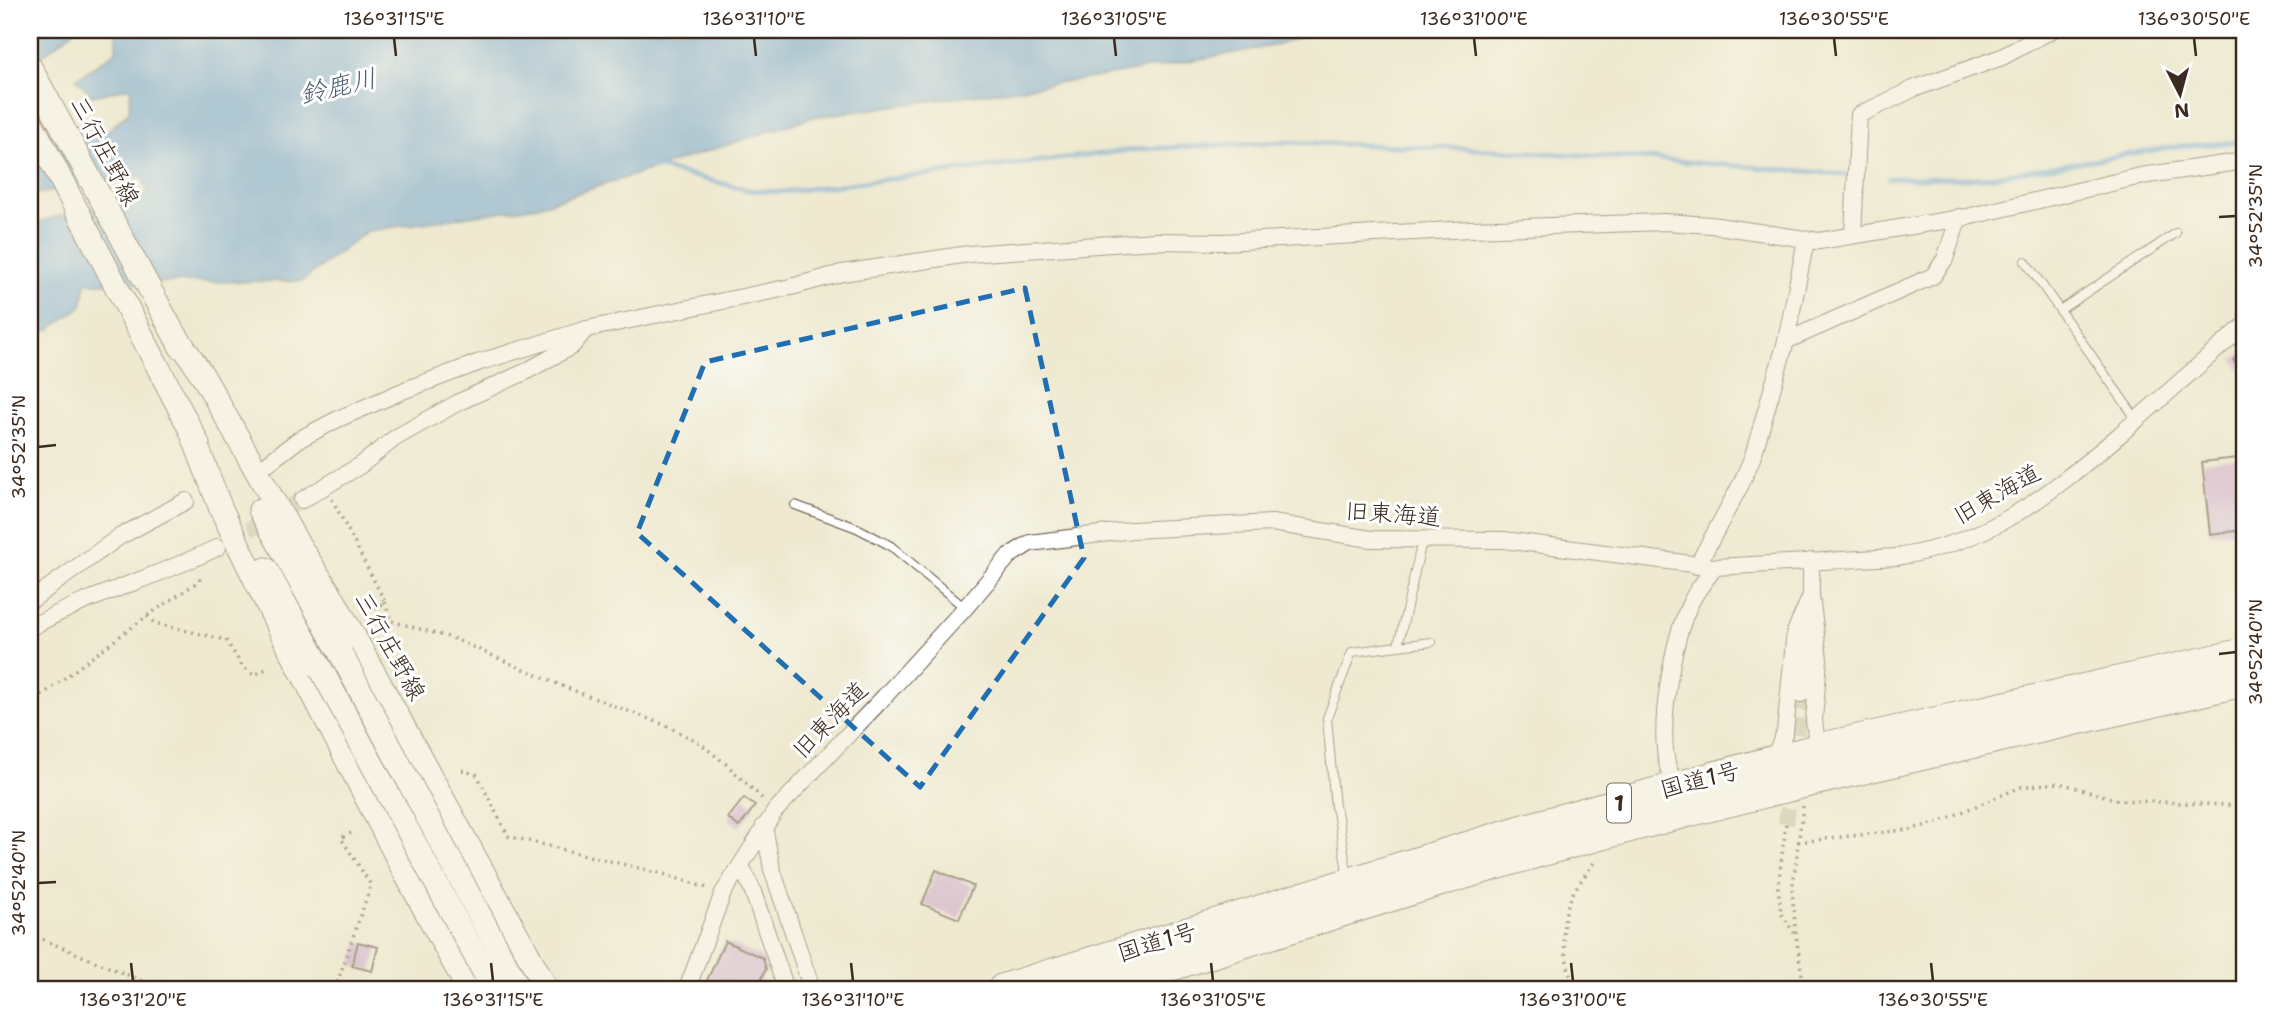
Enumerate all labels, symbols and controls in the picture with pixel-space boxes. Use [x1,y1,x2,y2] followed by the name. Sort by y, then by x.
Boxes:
[343,7,445,31] text: 136°31'15"E
[703,7,805,31] text: 136°31'10"E
[1061,7,1167,31] text: 136°31'05"E
[1420,7,1528,31] text: 136°31'00"E
[1779,7,1889,31] text: 136°30'55"E
[2138,7,2250,31] text: 136°30'50"E
[296,60,380,111] water label: 鈴鹿川
[2146,60,2216,130] north arrow
[63,91,147,211] street label: 三行庄野線
[2173,97,2191,124] text: N
[2244,164,2268,268] text: 34°52'35"N
[7,395,31,499] text: 34°52'35"N
[1947,456,2047,532] street label: 旧東海道
[1344,495,1442,533] street label: 旧東海道
[347,586,433,706] street label: 三行庄野線
[2244,599,2268,705] text: 34°52'40"N
[785,674,875,766] street label: 旧東海道
[1656,754,1744,806] street label: 国道1号
[1607,783,1631,822] road number: 1
[7,830,31,936] text: 34°52'40"N
[1113,915,1201,969] street label: 国道1号
[79,988,187,1012] text: 136°31'20"E
[442,988,544,1012] text: 136°31'15"E
[802,988,904,1012] text: 136°31'10"E
[1160,988,1266,1012] text: 136°31'05"E
[1519,988,1627,1012] text: 136°31'00"E
[1878,988,1988,1012] text: 136°30'55"E

